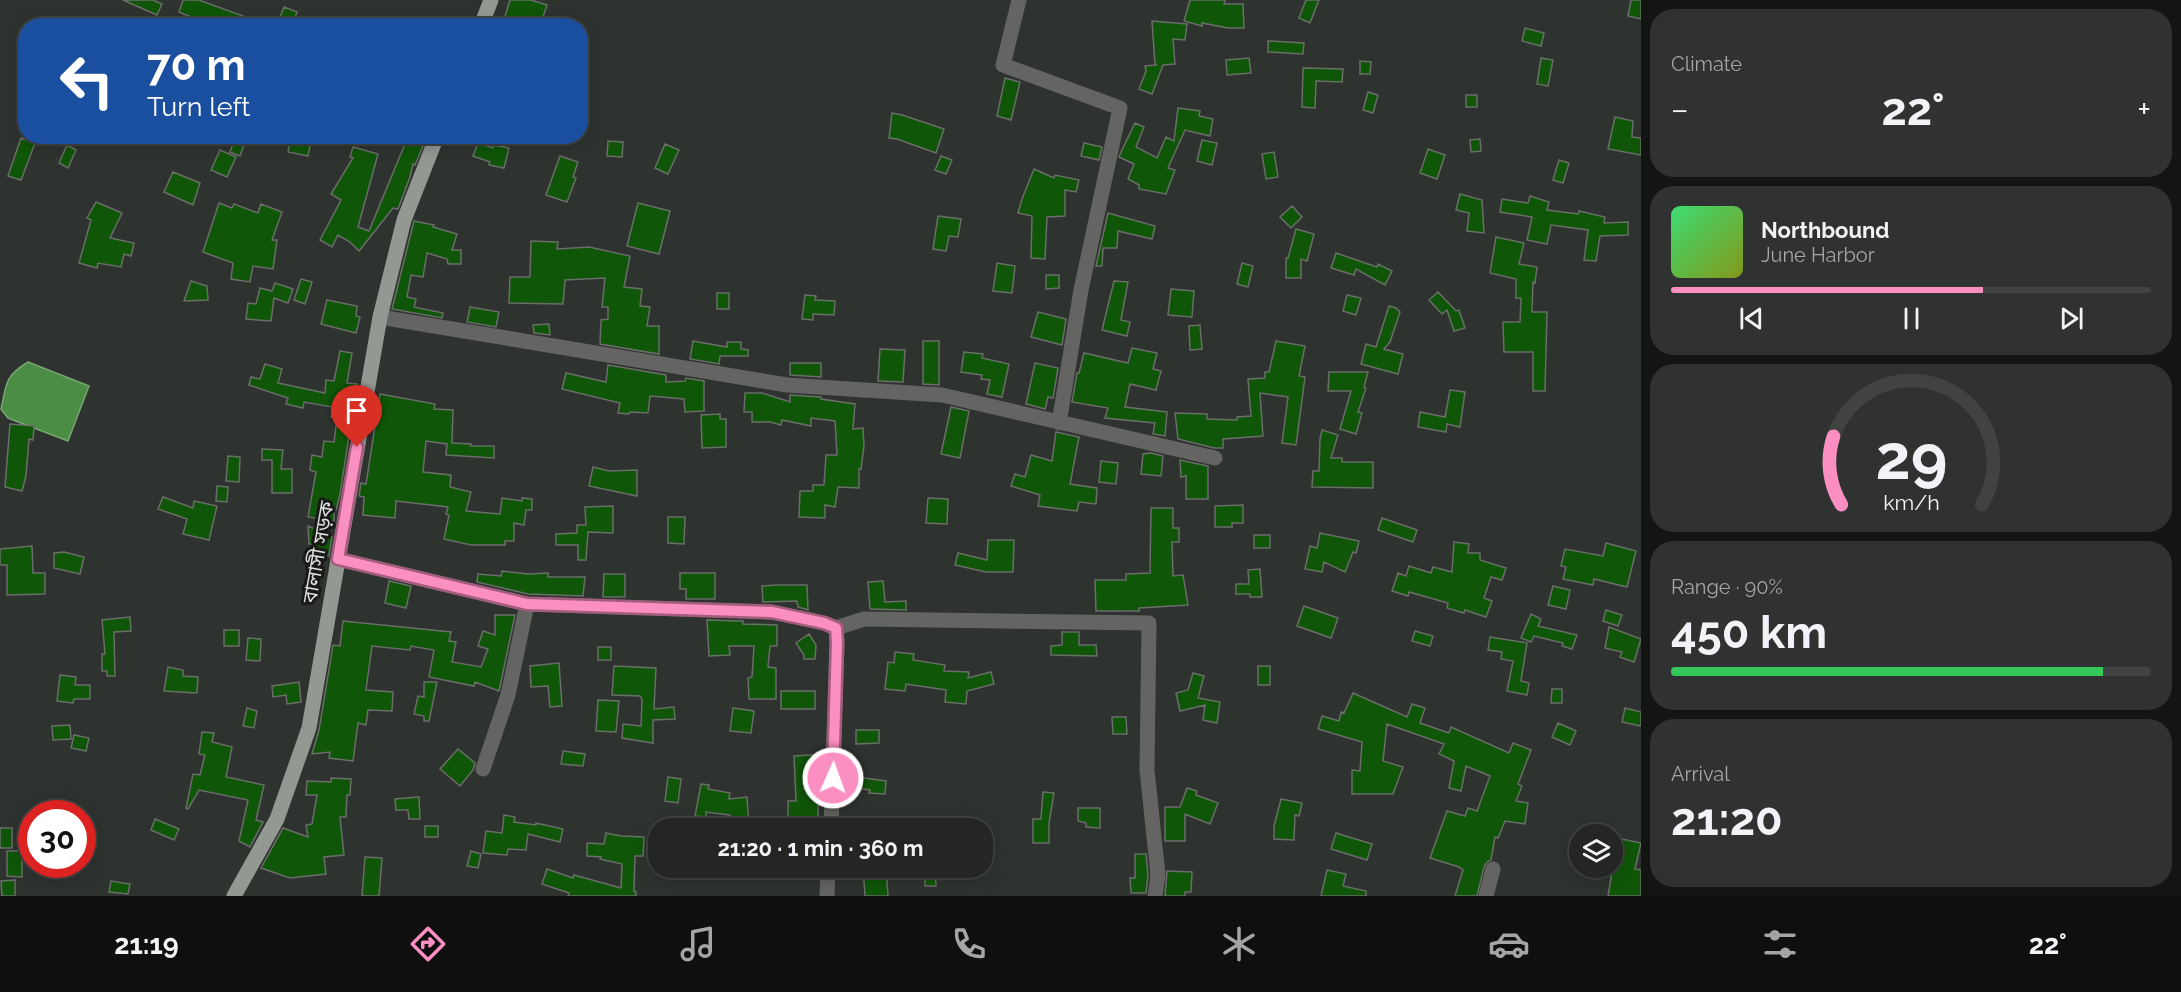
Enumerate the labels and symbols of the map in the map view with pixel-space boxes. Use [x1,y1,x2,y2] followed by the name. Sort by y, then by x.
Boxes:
[331,385,382,447] pin
[297,498,339,606] street label: বালাসী সড়ক
[801,746,865,810] position arrow
[18,800,96,878] speed limit sign: 30

